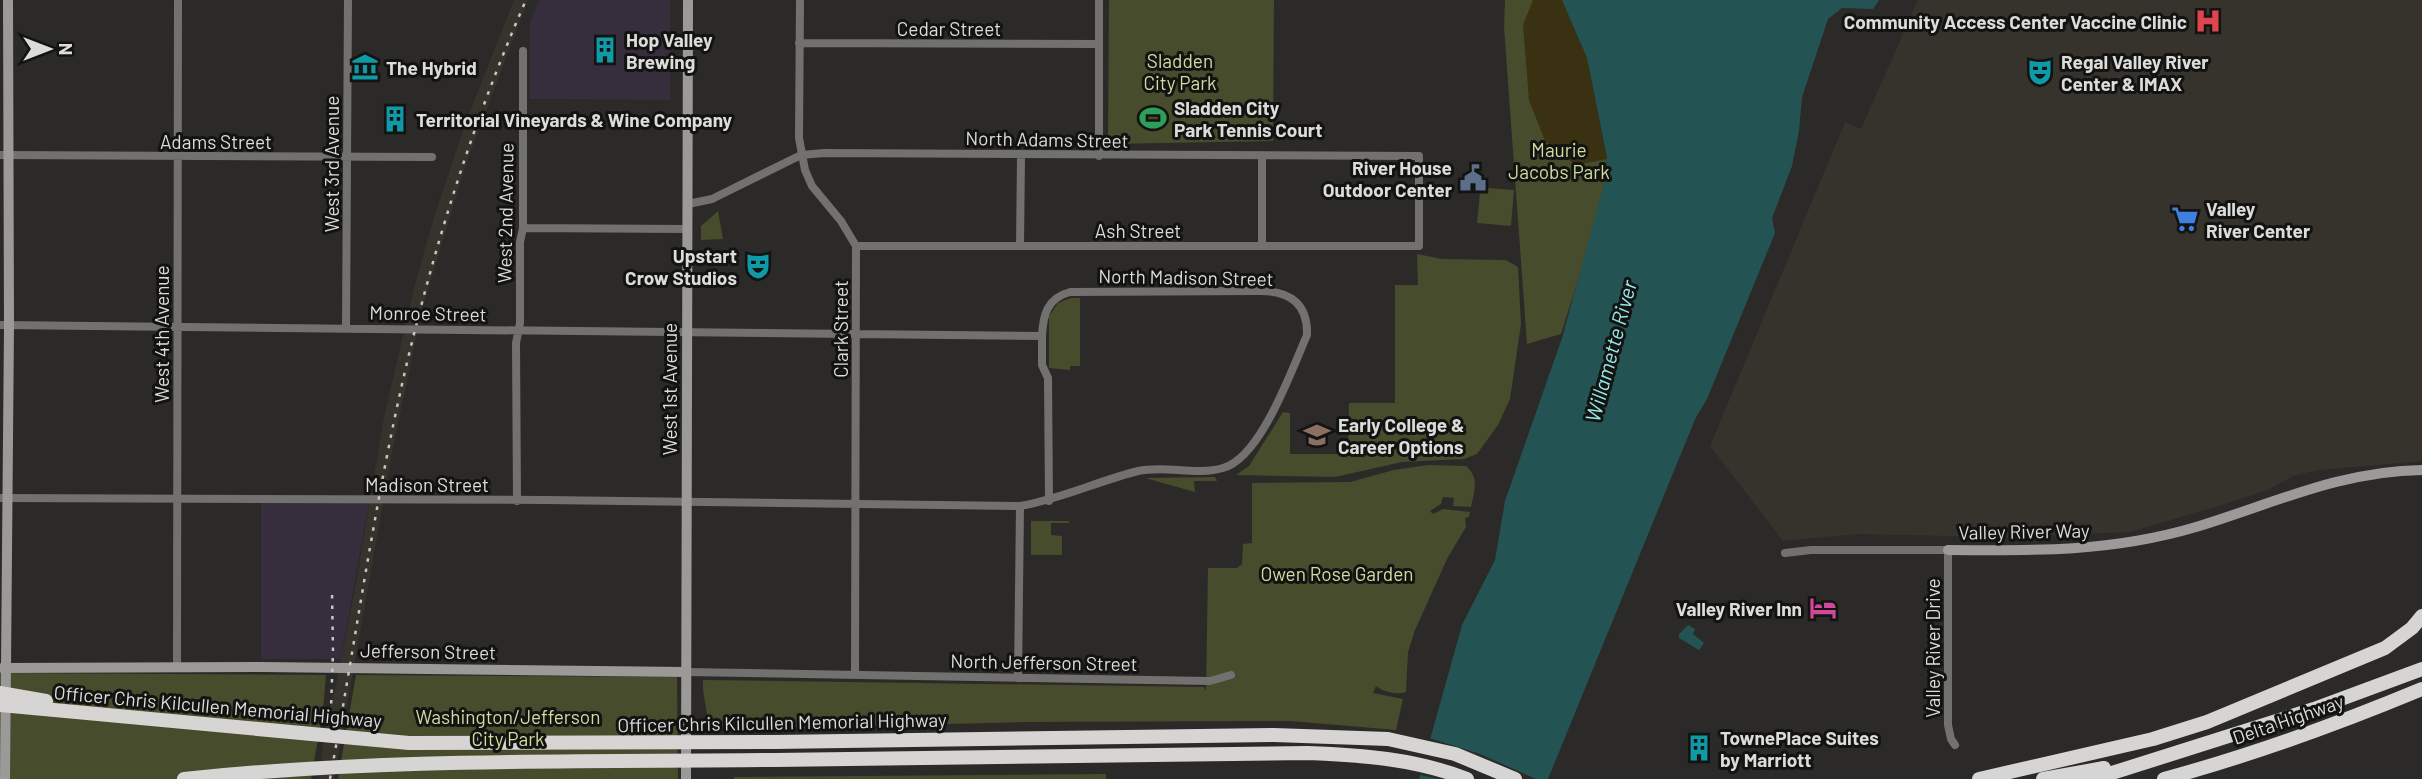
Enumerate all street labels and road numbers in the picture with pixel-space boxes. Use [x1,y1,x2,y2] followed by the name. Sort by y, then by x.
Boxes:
[897,17,1001,40] street label: Cedar Street
[320,96,343,232] street label: West 3rd Avenue
[965,126,1129,152] street label: North Adams Street
[160,130,272,153] street label: Adams Street
[492,143,518,283] street label: West 2nd Avenue
[1095,219,1181,242] street label: Ash Street
[1098,264,1274,290] street label: North Madison Street
[150,265,173,403] street label: West 4th Avenue
[829,280,852,378] street label: Clark Street
[369,300,487,326] street label: Monroe Street
[658,323,681,455] street label: West 1st Avenue
[365,473,489,496] street label: Madison Street
[1958,518,2090,544] street label: Valley River Way
[1921,578,1944,718] street label: Valley River Drive
[360,638,496,664] street label: Jefferson Street
[950,649,1138,675] street label: North Jefferson Street
[53,680,383,732] street label: Officer Chris Kilcullen Memorial Highway
[2229,689,2347,749] street label: Delta Highway
[617,708,947,736] street label: Officer Chris Kilcullen Memorial Highway

